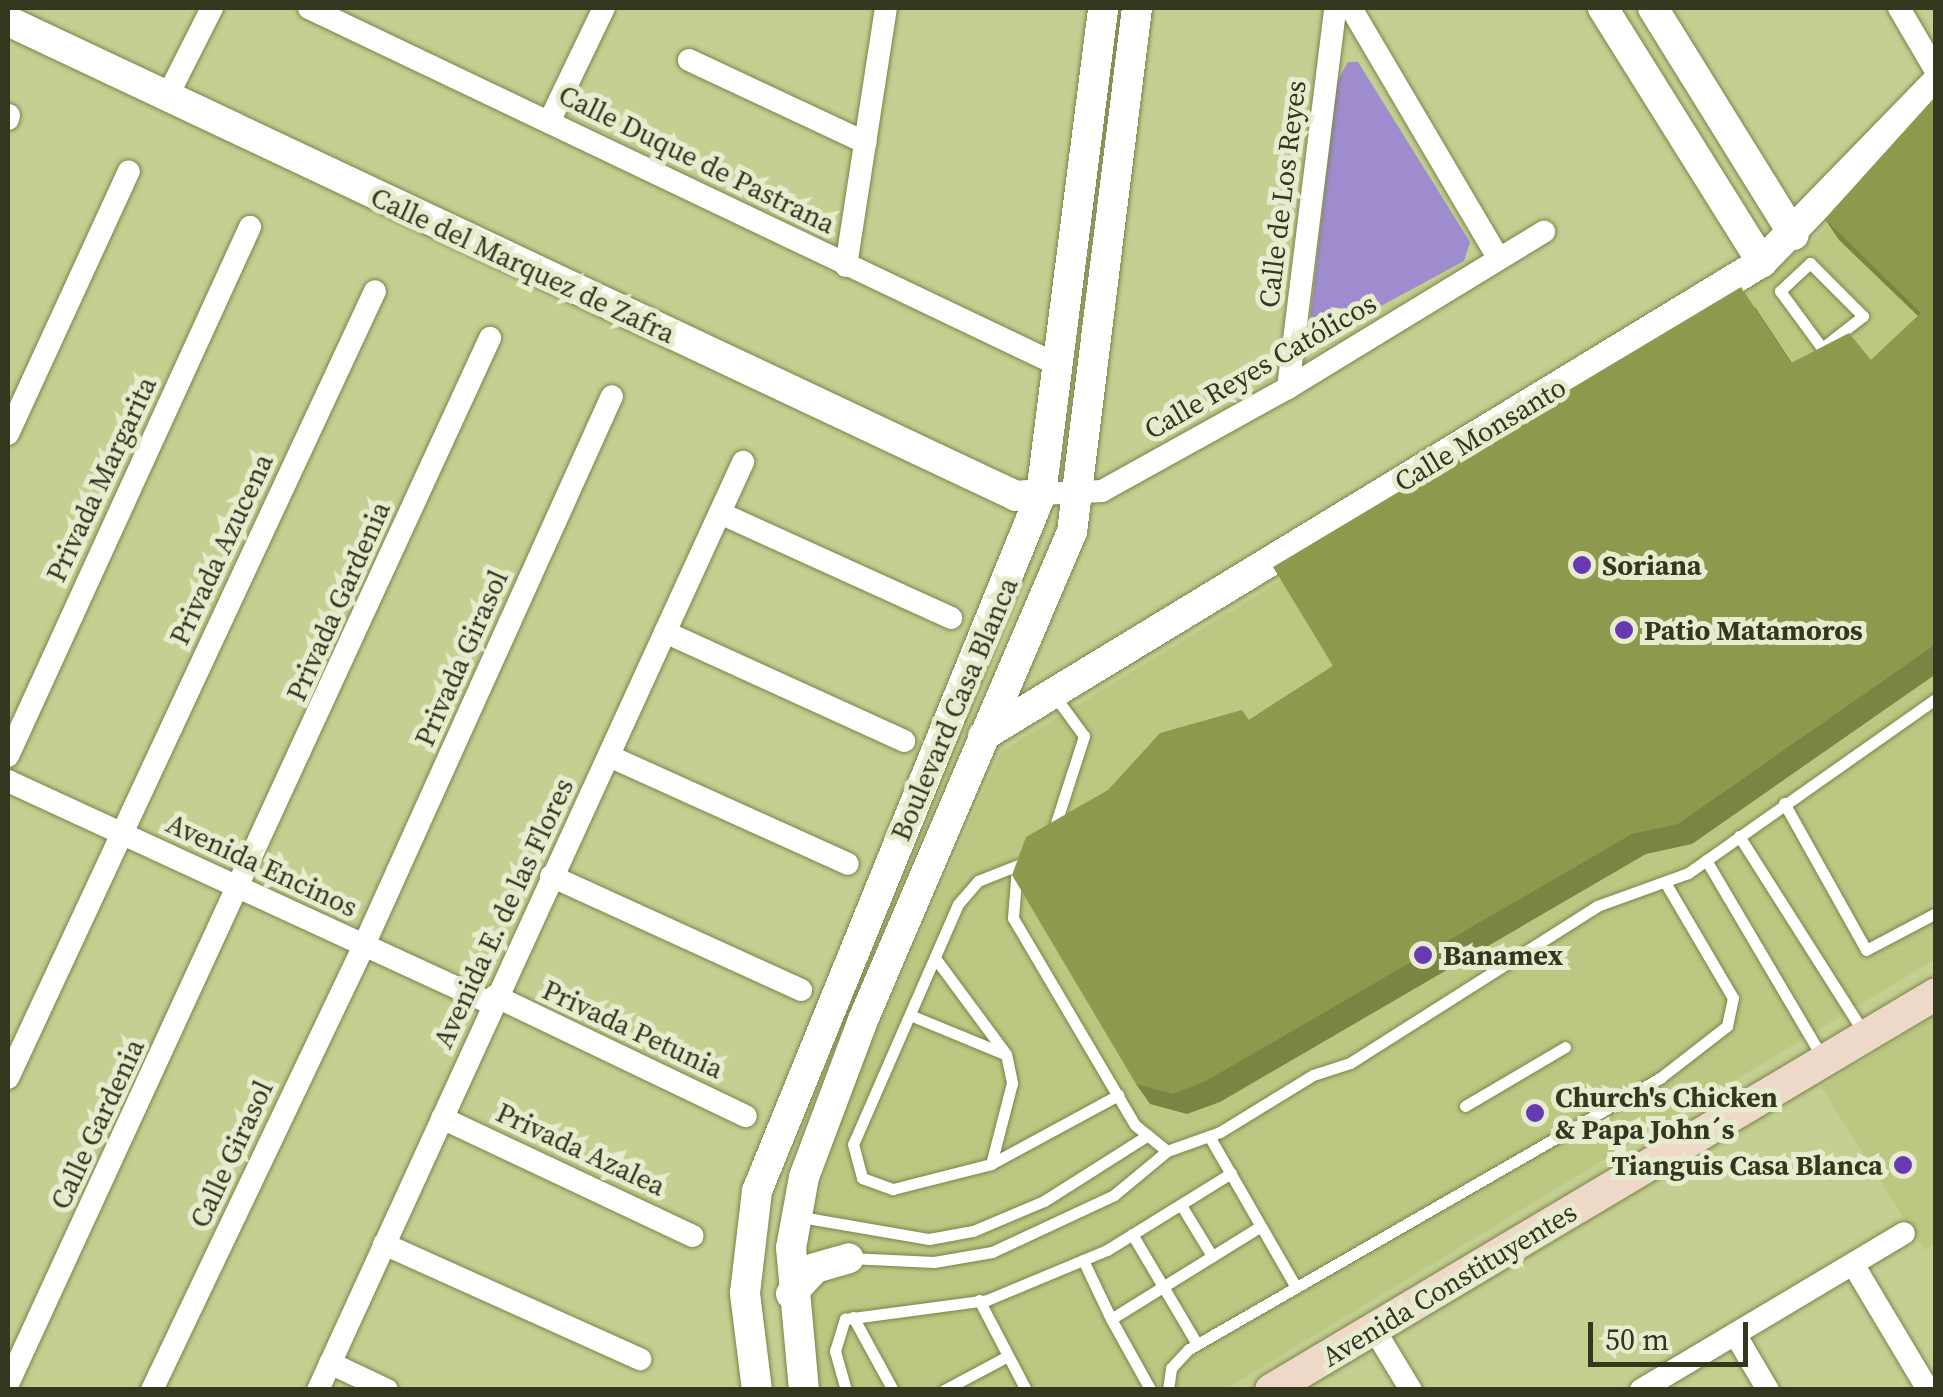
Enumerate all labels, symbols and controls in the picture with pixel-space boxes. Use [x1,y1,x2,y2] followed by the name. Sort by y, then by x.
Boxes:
[553,77,841,241] street label: Calle Duque de Pastrana
[1251,78,1313,310] street label: Calle de Los Reyes
[366,180,680,350] street label: Calle del Marquez de Zafra
[1138,286,1382,446] street label: Calle Reyes Católicos
[1388,370,1572,498] street label: Calle Monsanto
[39,371,163,587] street label: Privada Margarita
[162,448,280,650] street label: Privada Azucena
[279,496,397,706] street label: Privada Gardenia
[1602,548,1702,582] place label: Soriana
[1571,554,1593,576] marker: Soriana
[407,565,515,751] street label: Privada Girasol
[883,572,1025,846] street label: Boulevard Casa Blanca
[1644,613,1863,647] place label: Patio Matamoros
[1613,619,1635,641] marker: Patio Matamoros
[426,773,580,1053] street label: Avenida E. de las Flores
[161,806,363,924] street label: Avenida Encinos
[1443,938,1563,972] place label: Banamex
[1412,944,1434,966] marker: Banamex
[537,972,729,1086] street label: Privada Petunia
[43,1034,151,1214] street label: Calle Gardenia
[182,1075,280,1233] street label: Calle Girasol
[1555,1080,1778,1146] place label: Church's Chicken & Papa John´s
[491,1095,671,1203] street label: Privada Azalea
[1524,1102,1546,1124] marker: Church's Chicken & Papa John´s
[1611,1148,1883,1182] place label: Tianguis Casa Blanca
[1892,1154,1914,1176] marker: Tianguis Casa Blanca
[1315,1195,1583,1373] street label: Avenida Constituyentes
[1593,1302,1753,1364] scale bar
[1605,1319,1669,1360] text: 50 m

